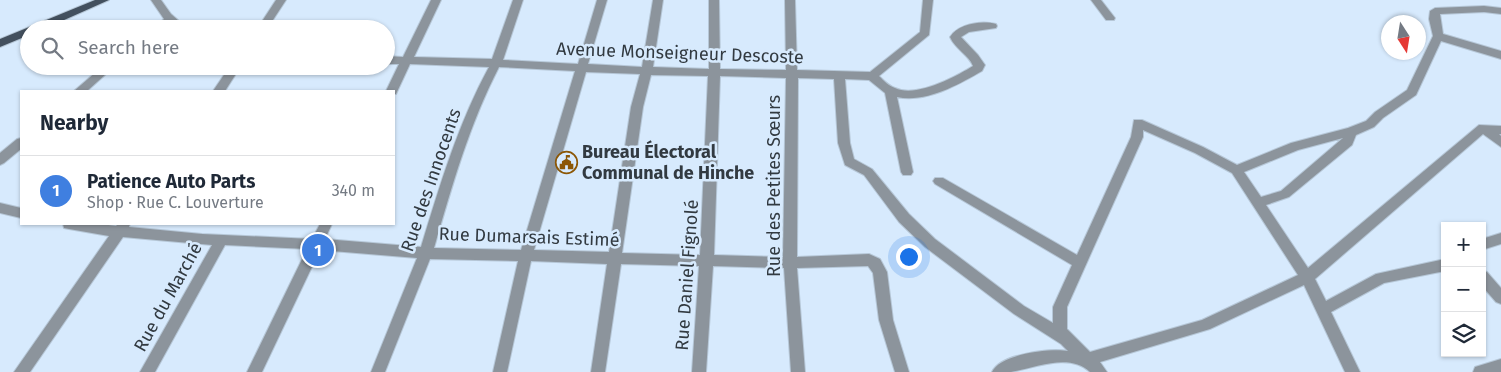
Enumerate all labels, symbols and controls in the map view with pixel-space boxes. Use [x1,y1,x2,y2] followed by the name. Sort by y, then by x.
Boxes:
[1381,15,1426,60] north arrow
[20,20,395,75] search box
[38,34,66,62] icon: search
[78,36,179,59] text: Search here
[556,38,804,68] street label: Avenue Monseigneur Descoste
[763,95,785,277] street label: Rue des Petites Sœurs
[396,105,466,255] street label: Rue des Innocents
[40,110,108,136] text: Nearby
[582,140,754,184] place label: Bureau Électoral Communal de Hinche
[554,150,578,174] public building icon: Bureau Électoral Communal de Hinche
[87,170,255,193] text: Patience Auto Parts
[52,181,60,200] text: 1
[332,181,375,200] text: 340 m
[87,193,264,212] text: Shop · Rue C. Louverture
[671,199,703,351] street label: Rue Daniel Fignolé
[1441,222,1486,357] map controls
[1441,222,1486,267] button: +
[438,223,620,251] street label: Rue Dumarsais Estimé
[302,231,334,269] pin: 1
[129,239,207,355] street label: Rue du Marché
[896,244,922,270] your location
[1441,267,1486,312] button: −
[1441,312,1486,357] button: layers

